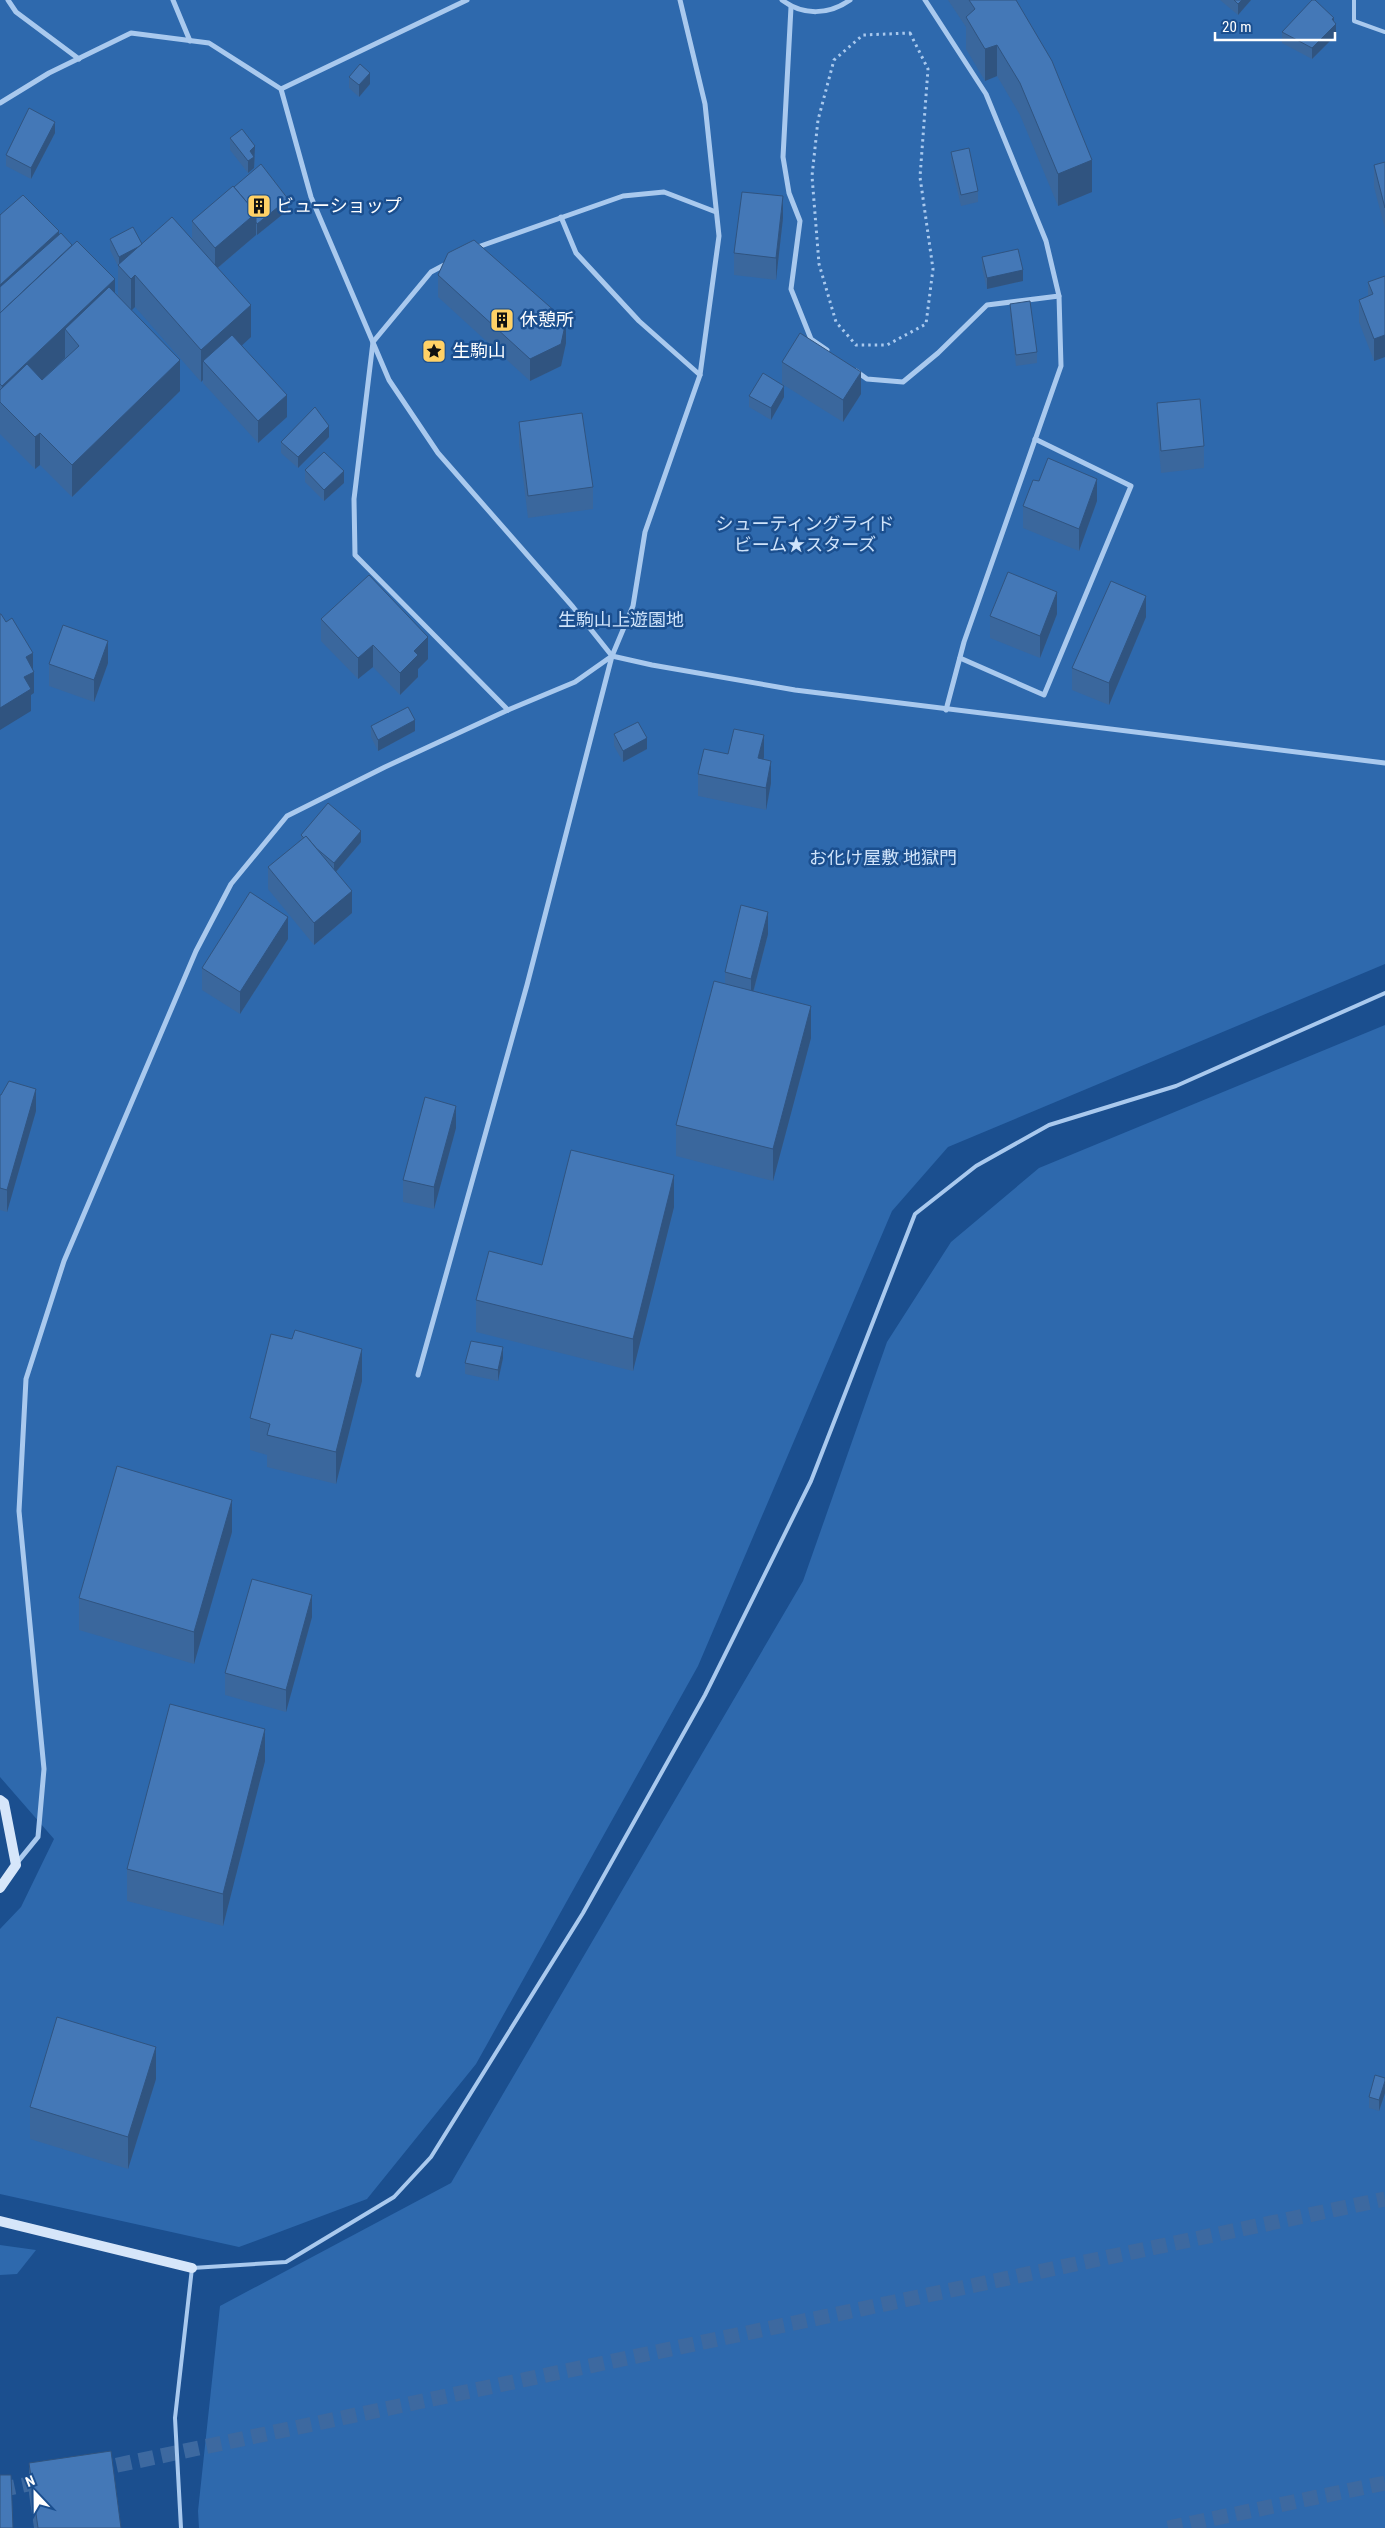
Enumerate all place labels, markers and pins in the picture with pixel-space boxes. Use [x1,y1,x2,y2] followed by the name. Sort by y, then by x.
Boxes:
[246,193,272,219] building icon: ビューショップ
[276,195,402,216] place label: ビューショップ
[489,307,515,333] building icon: 休憩所
[520,309,574,330] place label: 休憩所
[421,338,447,364] place icon: 生駒山
[452,340,506,361] place label: 生駒山

